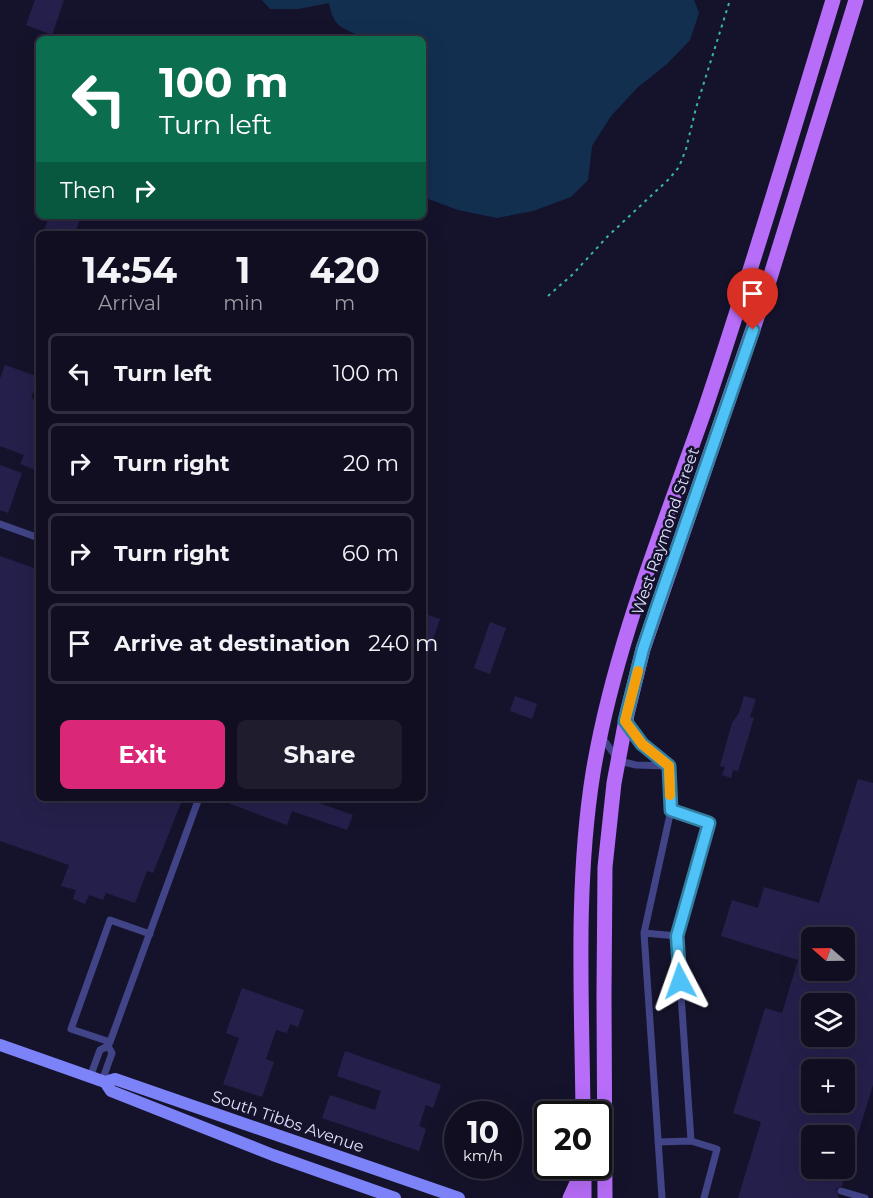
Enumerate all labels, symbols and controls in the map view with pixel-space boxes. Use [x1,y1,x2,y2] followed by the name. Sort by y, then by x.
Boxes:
[159,56,288,108] text: 100 m
[60,60,138,138] icon: left
[159,108,272,141] text: Turn left
[128,174,161,207] icon: right
[60,177,116,204] text: Then
[82,248,177,292] text: 14:54
[236,248,250,292] text: 1
[309,248,380,292] text: 420
[727,268,778,330] pin
[736,277,769,310] icon: arrive
[98,291,161,315] text: Arrival
[223,291,263,315] text: min
[334,291,355,315] text: m
[63,357,96,390] icon: left
[114,360,212,387] text: Turn left
[333,360,399,387] text: 100 m
[628,445,703,617] street label: West Raymond Street
[63,447,96,480] icon: right
[114,450,229,477] text: Turn right
[343,450,399,477] text: 20 m
[63,537,96,570] icon: right
[114,540,229,567] text: Turn right
[342,540,399,567] text: 60 m
[63,627,96,660] icon: arrive
[114,630,350,657] text: Arrive at destination
[368,630,438,657] text: 240 m
[60,720,225,789] button: Exit
[237,720,402,789] button: Share
[801,927,855,981] north arrow
[801,927,855,1179] map controls
[648,949,712,1013] position arrow
[801,993,855,1047] button: layers
[801,1059,855,1113] button: +
[209,1086,366,1156] street label: South Tibbs Avenue
[534,1101,612,1179] speed limit sign: 20
[467,1114,499,1151] text: 10
[801,1125,855,1179] button: −
[463,1146,503,1165] text: km/h

